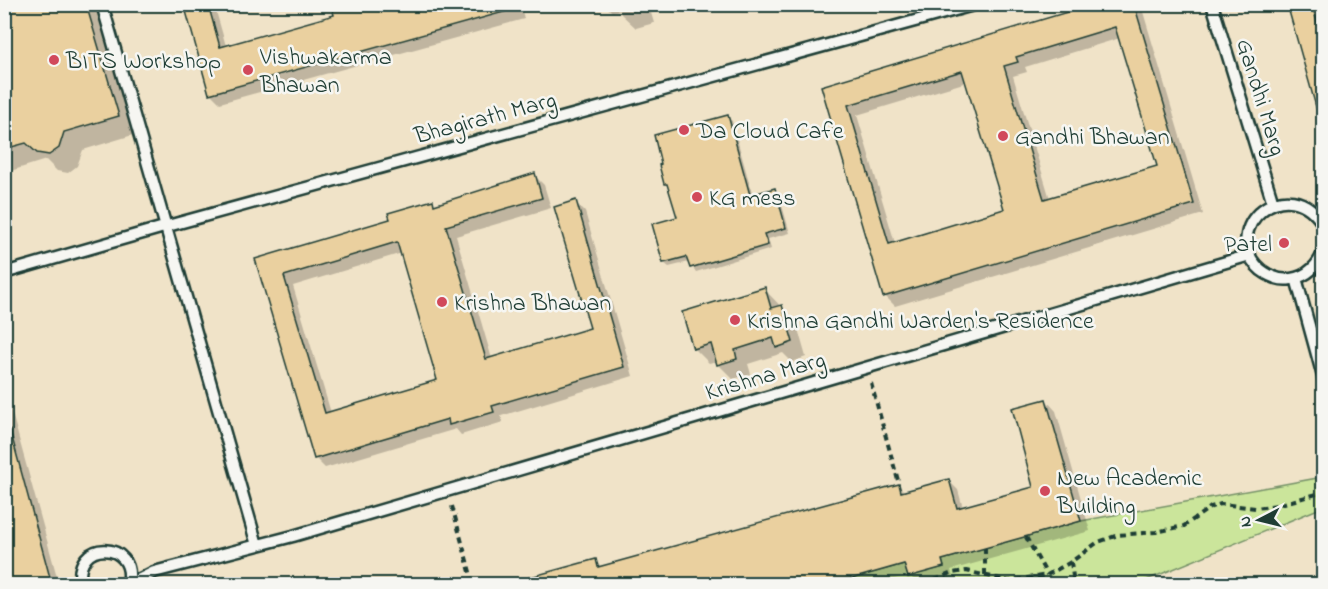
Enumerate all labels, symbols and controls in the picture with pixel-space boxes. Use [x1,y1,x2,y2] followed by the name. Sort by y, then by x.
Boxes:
[1225,35,1294,161] street label: Gandhi Marg
[259,41,392,104] place label: Vishwakarma Bhawan
[65,45,221,80] place label: BITS Workshop
[47,53,61,67] marker: BITS Workshop
[241,63,255,77] marker: Vishwakarma Bhawan
[410,84,561,155] street label: Bhagirath Marg
[695,115,844,150] place label: Da Cloud Cafe
[1015,121,1170,156] place label: Gandhi Bhawan
[677,123,691,137] marker: Da Cloud Cafe
[996,129,1010,143] marker: Gandhi Bhawan
[709,182,796,217] place label: KG mess
[690,190,704,204] marker: KG mess
[1224,228,1272,263] place label: Patel
[1277,236,1291,250] marker: Patel
[454,287,611,322] place label: Krishna Bhawan
[435,295,449,309] marker: Krishna Bhawan
[747,305,1094,340] place label: Krishna Gandhi Warden's Residence
[728,313,742,327] marker: Krishna Gandhi Warden's Residence
[701,344,830,411] street label: Krishna Marg
[1056,462,1202,525] place label: New Academic Building
[1038,484,1052,498] marker: New Academic Building
[1229,490,1289,550] north arrow
[1234,515,1259,528] text: N

